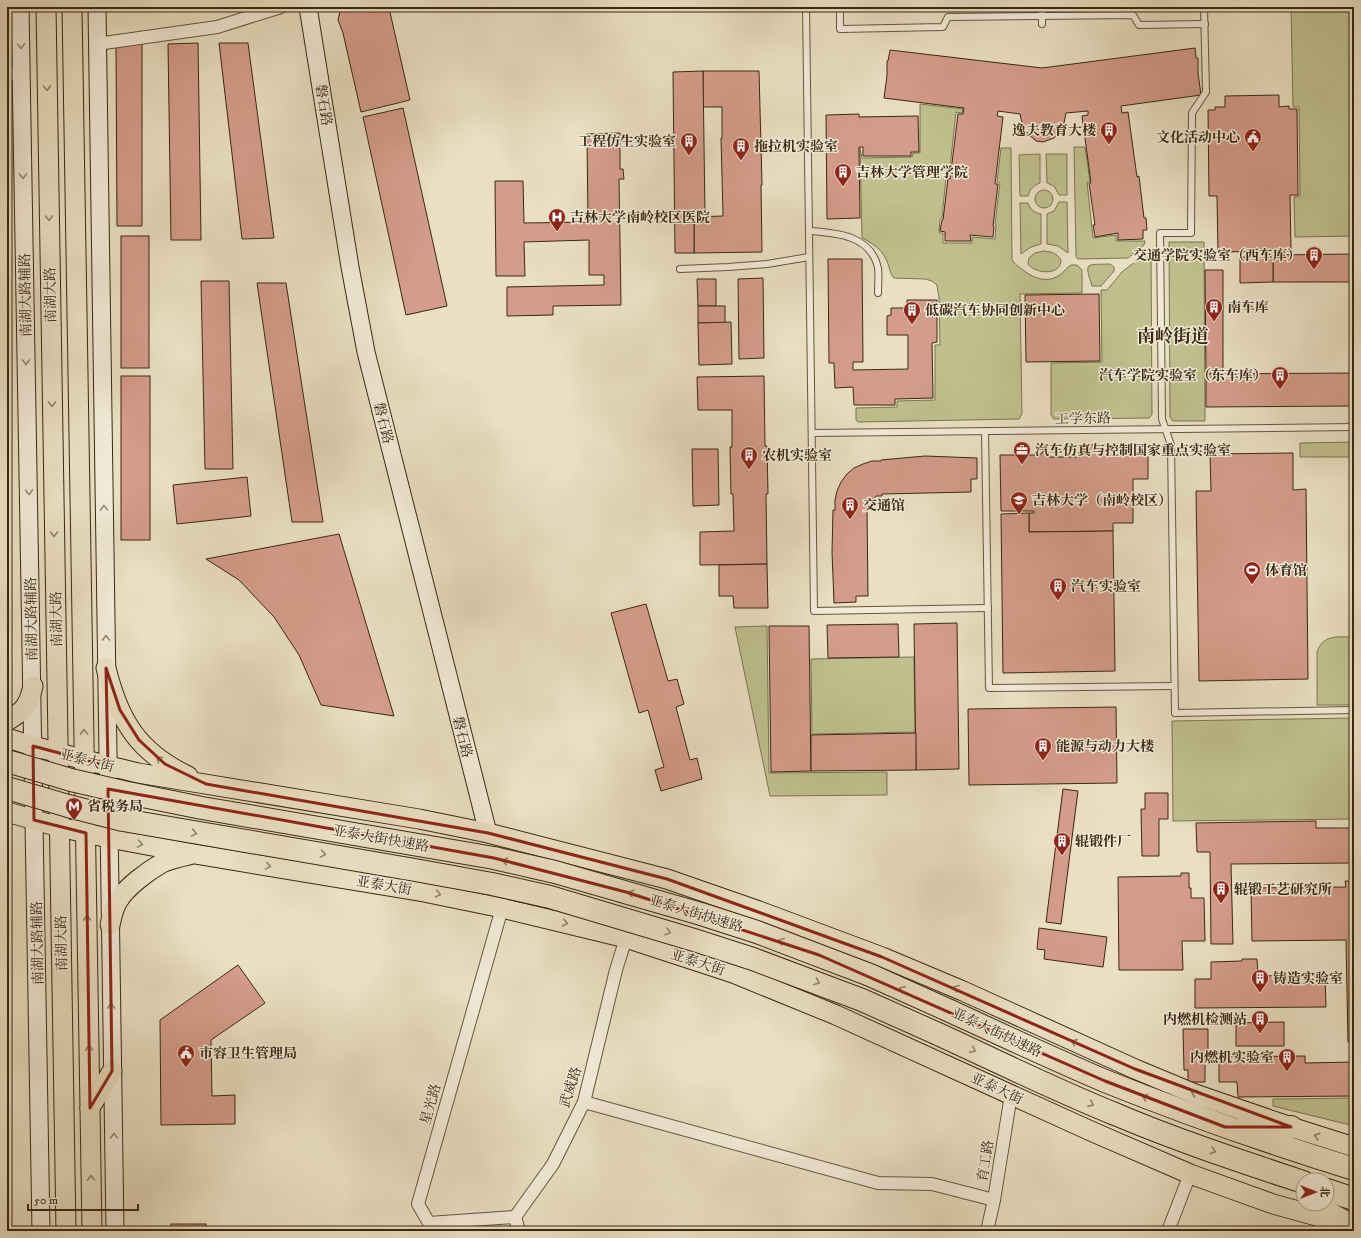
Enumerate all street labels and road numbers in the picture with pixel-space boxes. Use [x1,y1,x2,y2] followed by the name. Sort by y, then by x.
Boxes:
[311,83,335,127] street label: 磐石路
[16,253,36,337] street label: 南湖大路辅路
[42,267,60,323] street label: 南湖大路
[369,401,397,446] street label: 磐石路
[1055,410,1111,428] street label: 工学东路
[22,577,42,661] street label: 南湖大路辅路
[48,591,66,647] street label: 南湖大路
[448,715,476,760] street label: 磐石路
[57,745,116,776] street label: 亚泰大街
[331,822,431,856] street label: 亚泰大街快速路
[355,873,413,899] street label: 亚泰大街
[646,891,745,937] street label: 亚泰大街快速路
[28,901,48,985] street label: 南湖大路辅路
[53,915,71,971] street label: 南湖大路
[668,946,727,980] street label: 亚泰大街
[948,1004,1045,1062] street label: 亚泰大街快速路
[556,1065,586,1110] street label: 武威路
[967,1069,1026,1109] street label: 亚泰大街
[417,1082,445,1127] street label: 星光路
[974,1139,998,1183] street label: 育工路

